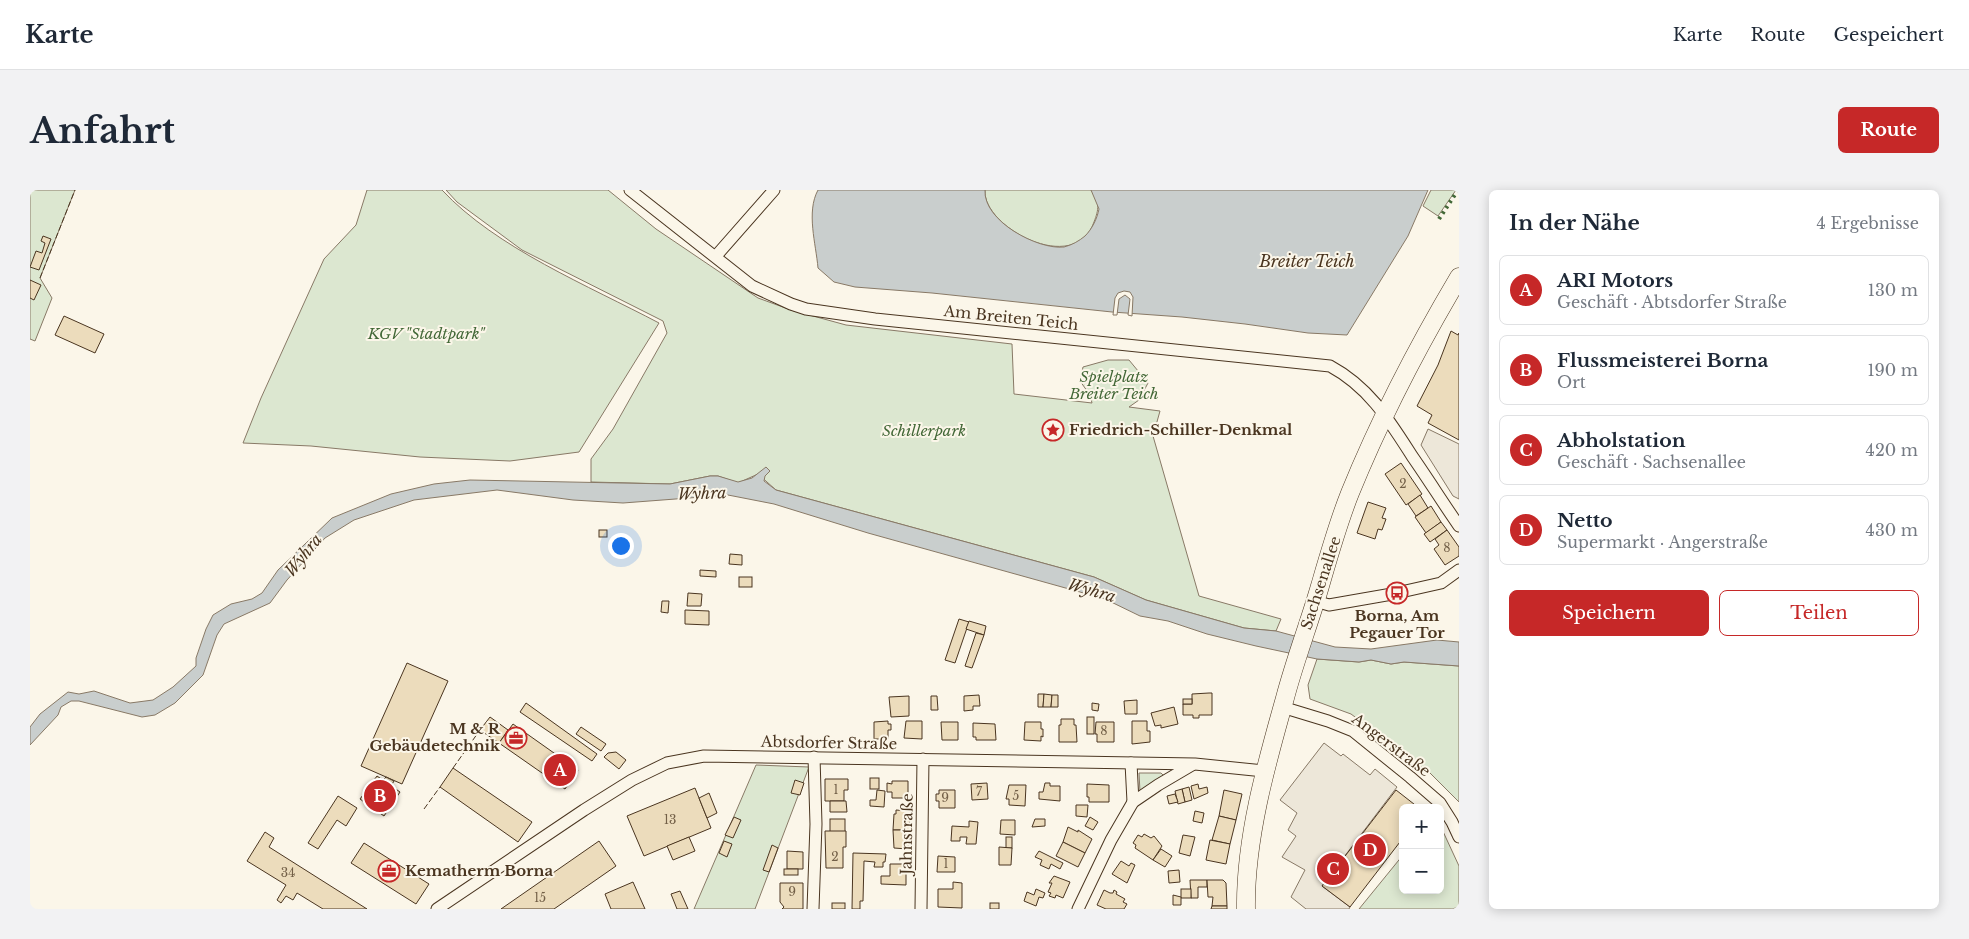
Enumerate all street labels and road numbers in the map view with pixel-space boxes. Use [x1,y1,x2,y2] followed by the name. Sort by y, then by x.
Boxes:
[942,301,1079,334] street label: Am Breiten Teich
[1296,534,1345,632] street label: Sachsenallee
[1347,708,1434,780] street label: Angerstraße
[760,732,897,753] street label: Abtsdorfer Straße
[896,793,917,877] street label: Jahnstraße

